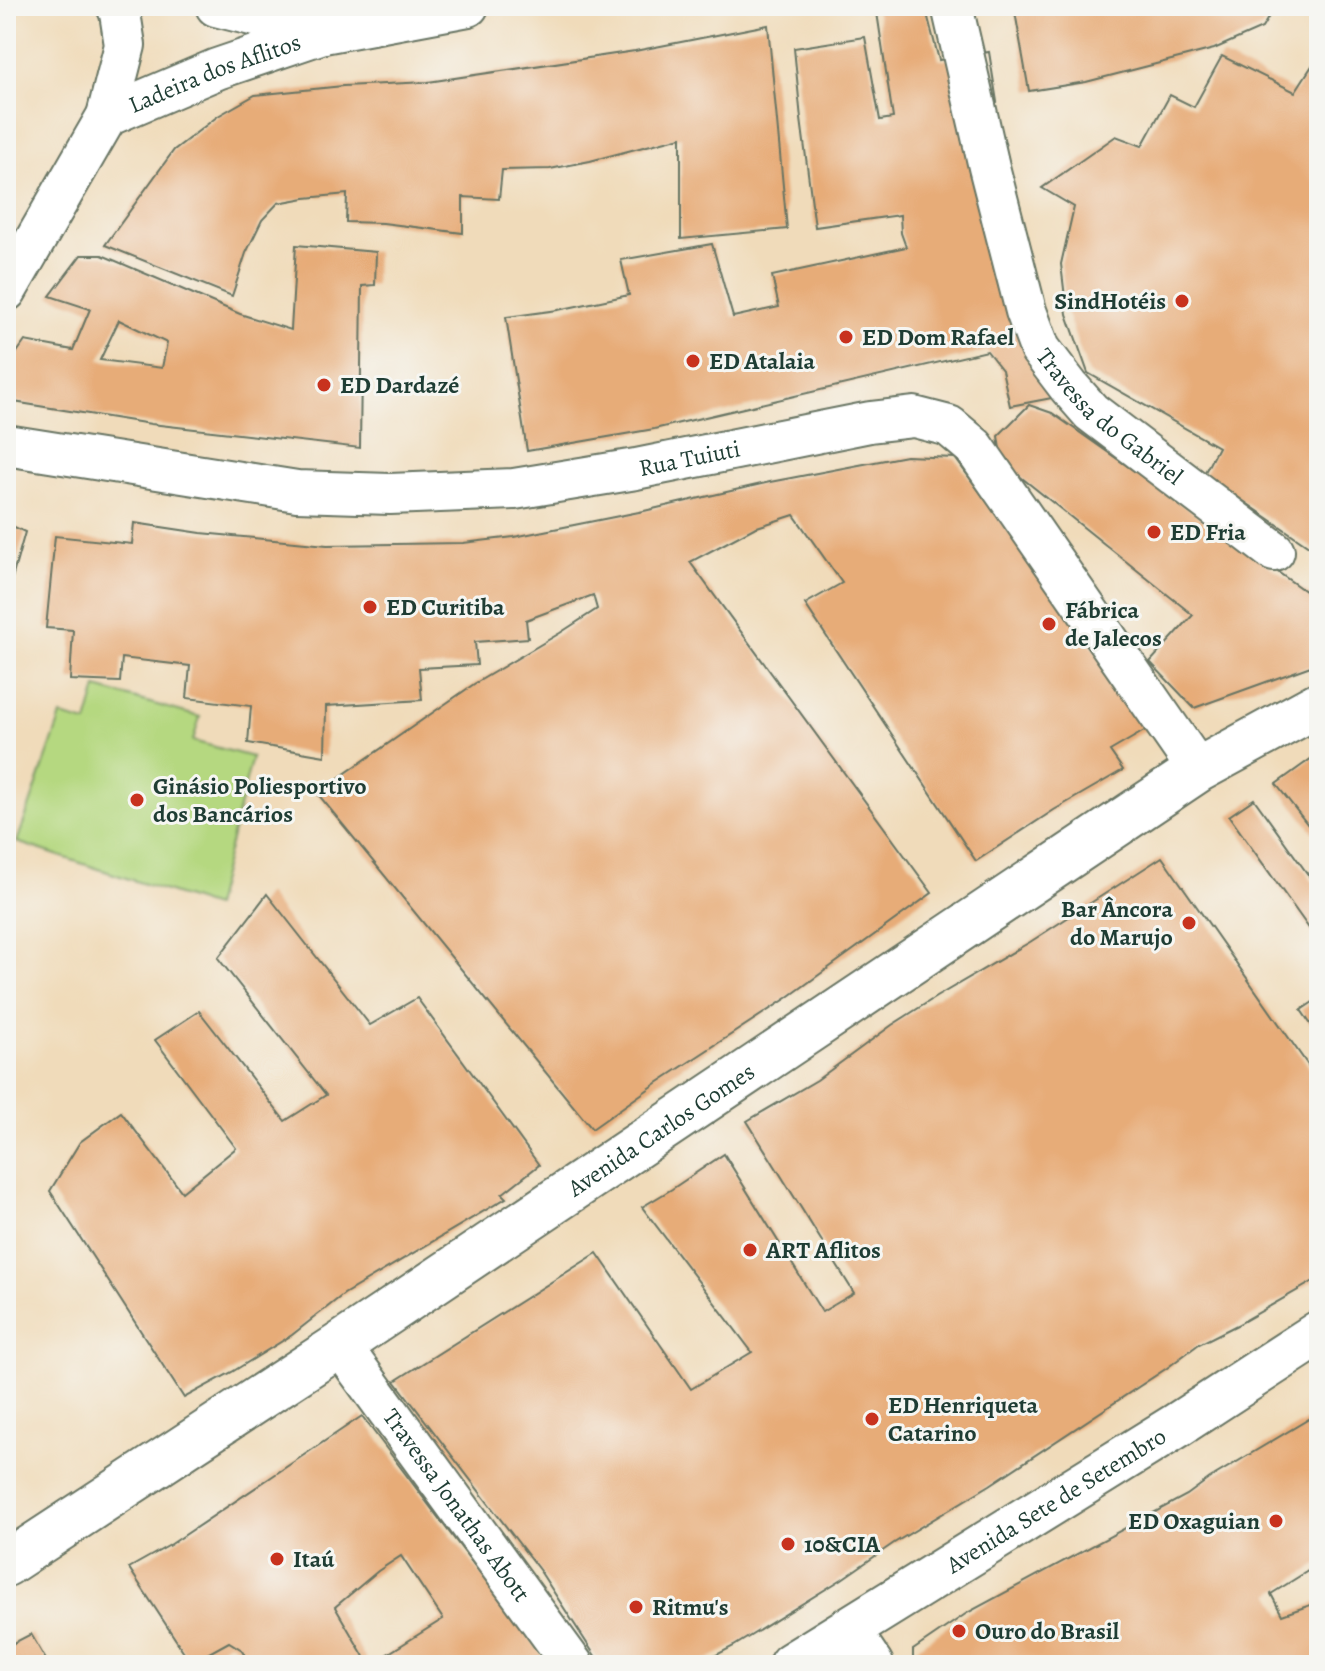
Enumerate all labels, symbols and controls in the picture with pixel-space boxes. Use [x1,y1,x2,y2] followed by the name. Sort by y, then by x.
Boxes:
[124,26,305,121] street label: Ladeira dos Aflitos
[1054,285,1166,317] place label: SindHotéis
[1173,292,1191,310] marker: SindHotéis
[862,321,1015,353] place label: ED Dom Rafael
[837,328,855,346] marker: ED Dom Rafael
[1029,341,1190,492] street label: Travessa do Gabriel
[709,345,816,377] place label: ED Atalaia
[684,352,702,370] marker: ED Atalaia
[340,369,459,401] place label: ED Dardazé
[315,376,333,394] marker: ED Dardazé
[636,432,743,484] street label: Rua Tuiuti
[1170,516,1246,548] place label: ED Fria
[1145,523,1163,541] marker: ED Fria
[386,591,505,623] place label: ED Curitiba
[1065,594,1162,654] place label: Fábrica de Jalecos
[361,598,379,616] marker: ED Curitiba
[1040,615,1058,633] marker: Fábrica de Jalecos
[153,770,367,830] place label: Ginásio Poliesportivo dos Bancários
[128,791,146,809] marker: Ginásio Poliesportivo dos Bancários
[1061,893,1173,953] place label: Bar Âncora do Marujo
[1180,914,1198,932] marker: Bar Âncora do Marujo
[560,1056,761,1205] street label: Avenida Carlos Gomes
[765,1234,881,1266] place label: ART Aflitos
[741,1241,759,1259] marker: ART Aflitos
[888,1389,1039,1449] place label: ED Henriqueta Catarino
[375,1402,538,1608] street label: Travessa Jonathas Abott
[863,1410,881,1428] marker: ED Henriqueta Catarino
[939,1420,1172,1581] street label: Avenida Sete de Setembro
[1128,1505,1260,1537] place label: ED Oxaguian
[1267,1512,1285,1530] marker: ED Oxaguian
[804,1528,881,1560] place label: 10&CIA
[779,1535,797,1553] marker: 10&CIA
[293,1543,335,1575] place label: Itaú
[268,1550,286,1568] marker: Itaú
[652,1591,728,1623] place label: Ritmu's
[627,1598,645,1616] marker: Ritmu's
[975,1615,1120,1647] place label: Ouro do Brasil
[950,1622,968,1640] marker: Ouro do Brasil

